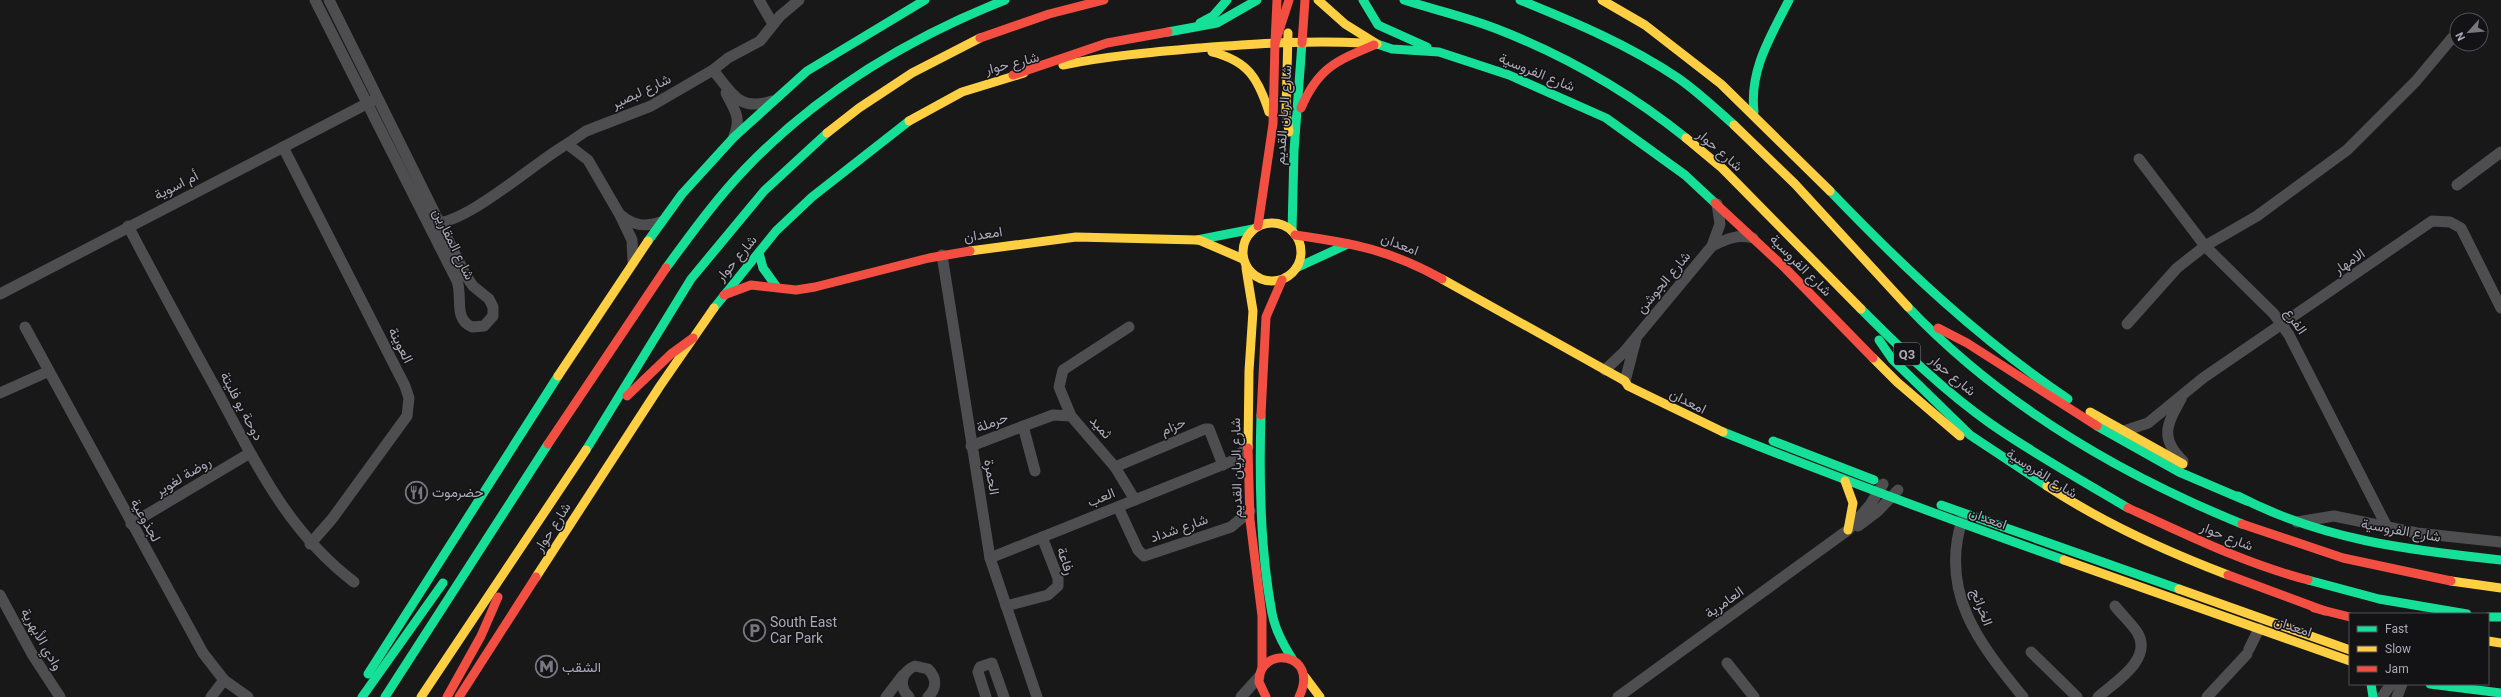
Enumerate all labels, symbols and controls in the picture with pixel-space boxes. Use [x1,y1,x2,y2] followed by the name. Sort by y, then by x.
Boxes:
[2449,12,2489,52] north arrow
[2453,30,2468,43] text: N
[982,49,1041,81] street label: شارع حوار
[1495,49,1577,97] street label: شارع الفروسية
[1272,64,1297,166] street label: شارع الريان القديم
[608,70,674,115] street label: شارع لبصير
[1691,125,1746,176] street label: شارع حوار
[151,167,201,204] street label: أم اسوية
[427,206,478,284] street label: شارع المقارين
[963,223,1004,246] street label: امعدان
[1379,230,1421,259] street label: امعدان
[1765,231,1835,301] street label: شارع الفروسية
[711,232,762,287] street label: شارع حوار
[2330,245,2368,279] street label: الامهار
[1633,248,1696,318] street label: شارع الجوشن
[2279,305,2311,339] street label: الفرع
[384,325,417,366] street label: العوينة
[1894,343,1920,365] road number: Q3
[1924,350,1979,401] street label: شارع حوار
[216,369,267,444] street label: دوحة بو فليتة
[1667,385,1709,418] street label: امعدان
[974,409,1011,436] street label: حرملة
[1087,412,1115,442] street label: ثميد
[1158,414,1188,439] street label: حزام
[1227,418,1248,518] street label: شارع الريان القديم
[2002,445,2080,504] street label: شارع الفروسية
[152,453,214,500] street label: روضة لغوير
[980,458,1003,496] street label: الحمرة
[404,479,430,505] restaurant icon: حضرموت
[432,484,484,501] place label: حضرموت
[1085,484,1117,511] street label: العب
[127,496,164,545] street label: لجذوعية
[530,499,576,557] street label: شارع حوار
[1967,504,2009,533] street label: امعدان
[1148,511,1211,548] street label: شارع شداد
[2359,515,2442,548] street label: شارع الفروسية
[2196,518,2256,557] street label: شارع حوار
[1053,545,1078,578] street label: رفاعة
[1702,583,1747,622] street label: العامرية
[1965,586,1996,629] street label: الخرائج
[14,605,66,675] street label: وادي الأبهرية
[2272,612,2314,641] street label: امعدان
[2349,613,2489,685] legend
[770,614,838,646] place label: South East Car Park
[742,617,768,643] parking icon: South East Car Park
[2385,622,2408,636] text: Fast
[2385,642,2411,656] text: Slow
[534,654,560,680] metro station icon: الشقب
[562,659,601,676] place label: الشقب
[2385,662,2409,676] text: Jam

